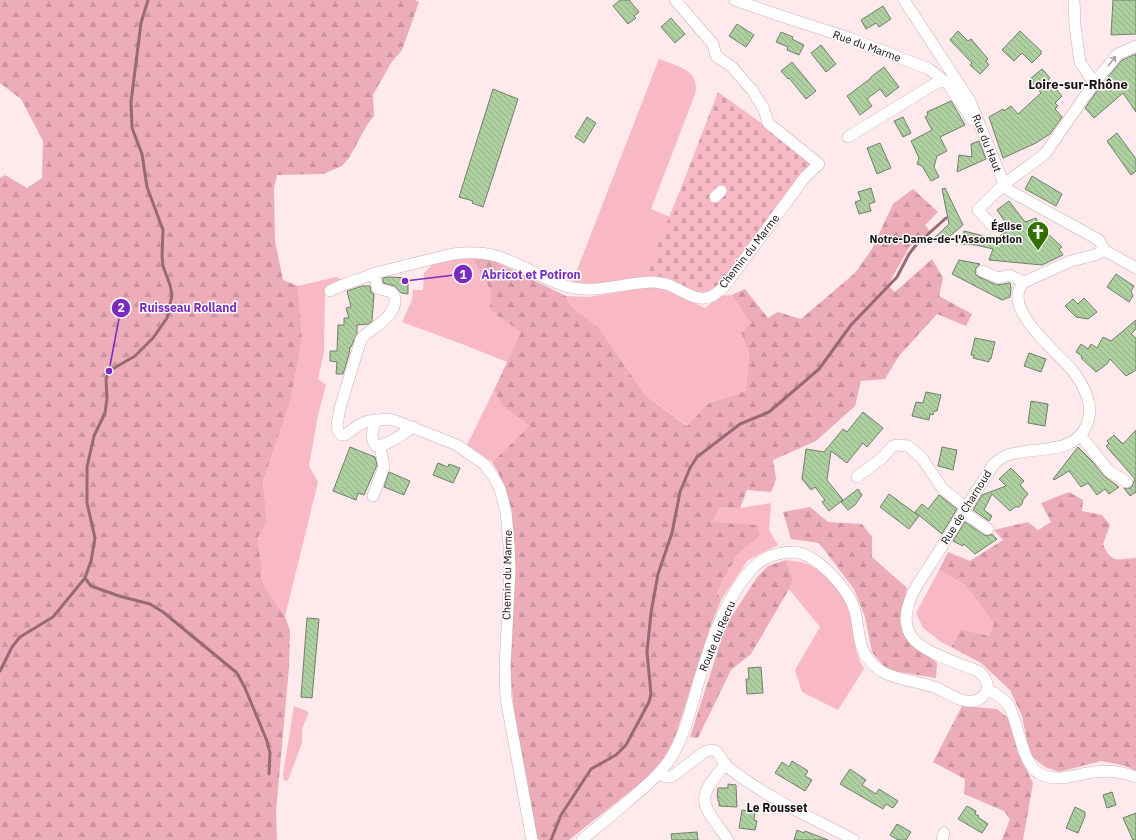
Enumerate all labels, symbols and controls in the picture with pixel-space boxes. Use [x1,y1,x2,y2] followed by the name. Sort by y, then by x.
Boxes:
[831,27,903,65] street label: Rue du Marme
[1108,56,1117,67] one-way arrow
[1028,76,1128,93] district label: Loire-sur-Rhône
[969,112,1005,174] street label: Rue du Haut
[716,211,782,291] street label: Chemin du Marme
[870,218,1022,246] place label: Église Notre-Dame-de-l'Assomption
[1025,219,1051,252] church icon: Église Notre-Dame-de-l'Assomption
[453,262,588,286] callout: Abricot et Potiron
[459,267,467,282] text: 1
[481,267,581,282] text: Abricot et Potiron
[111,296,245,320] callout: Ruisseau Rolland
[117,300,125,315] text: 2
[139,300,237,315] text: Ruisseau Rolland
[938,467,994,547] street label: Rue de Charnoud
[499,530,515,620] street label: Chemin du Marme
[696,598,738,674] street label: Route du Recru
[747,800,808,815] district label: Le Rousset

